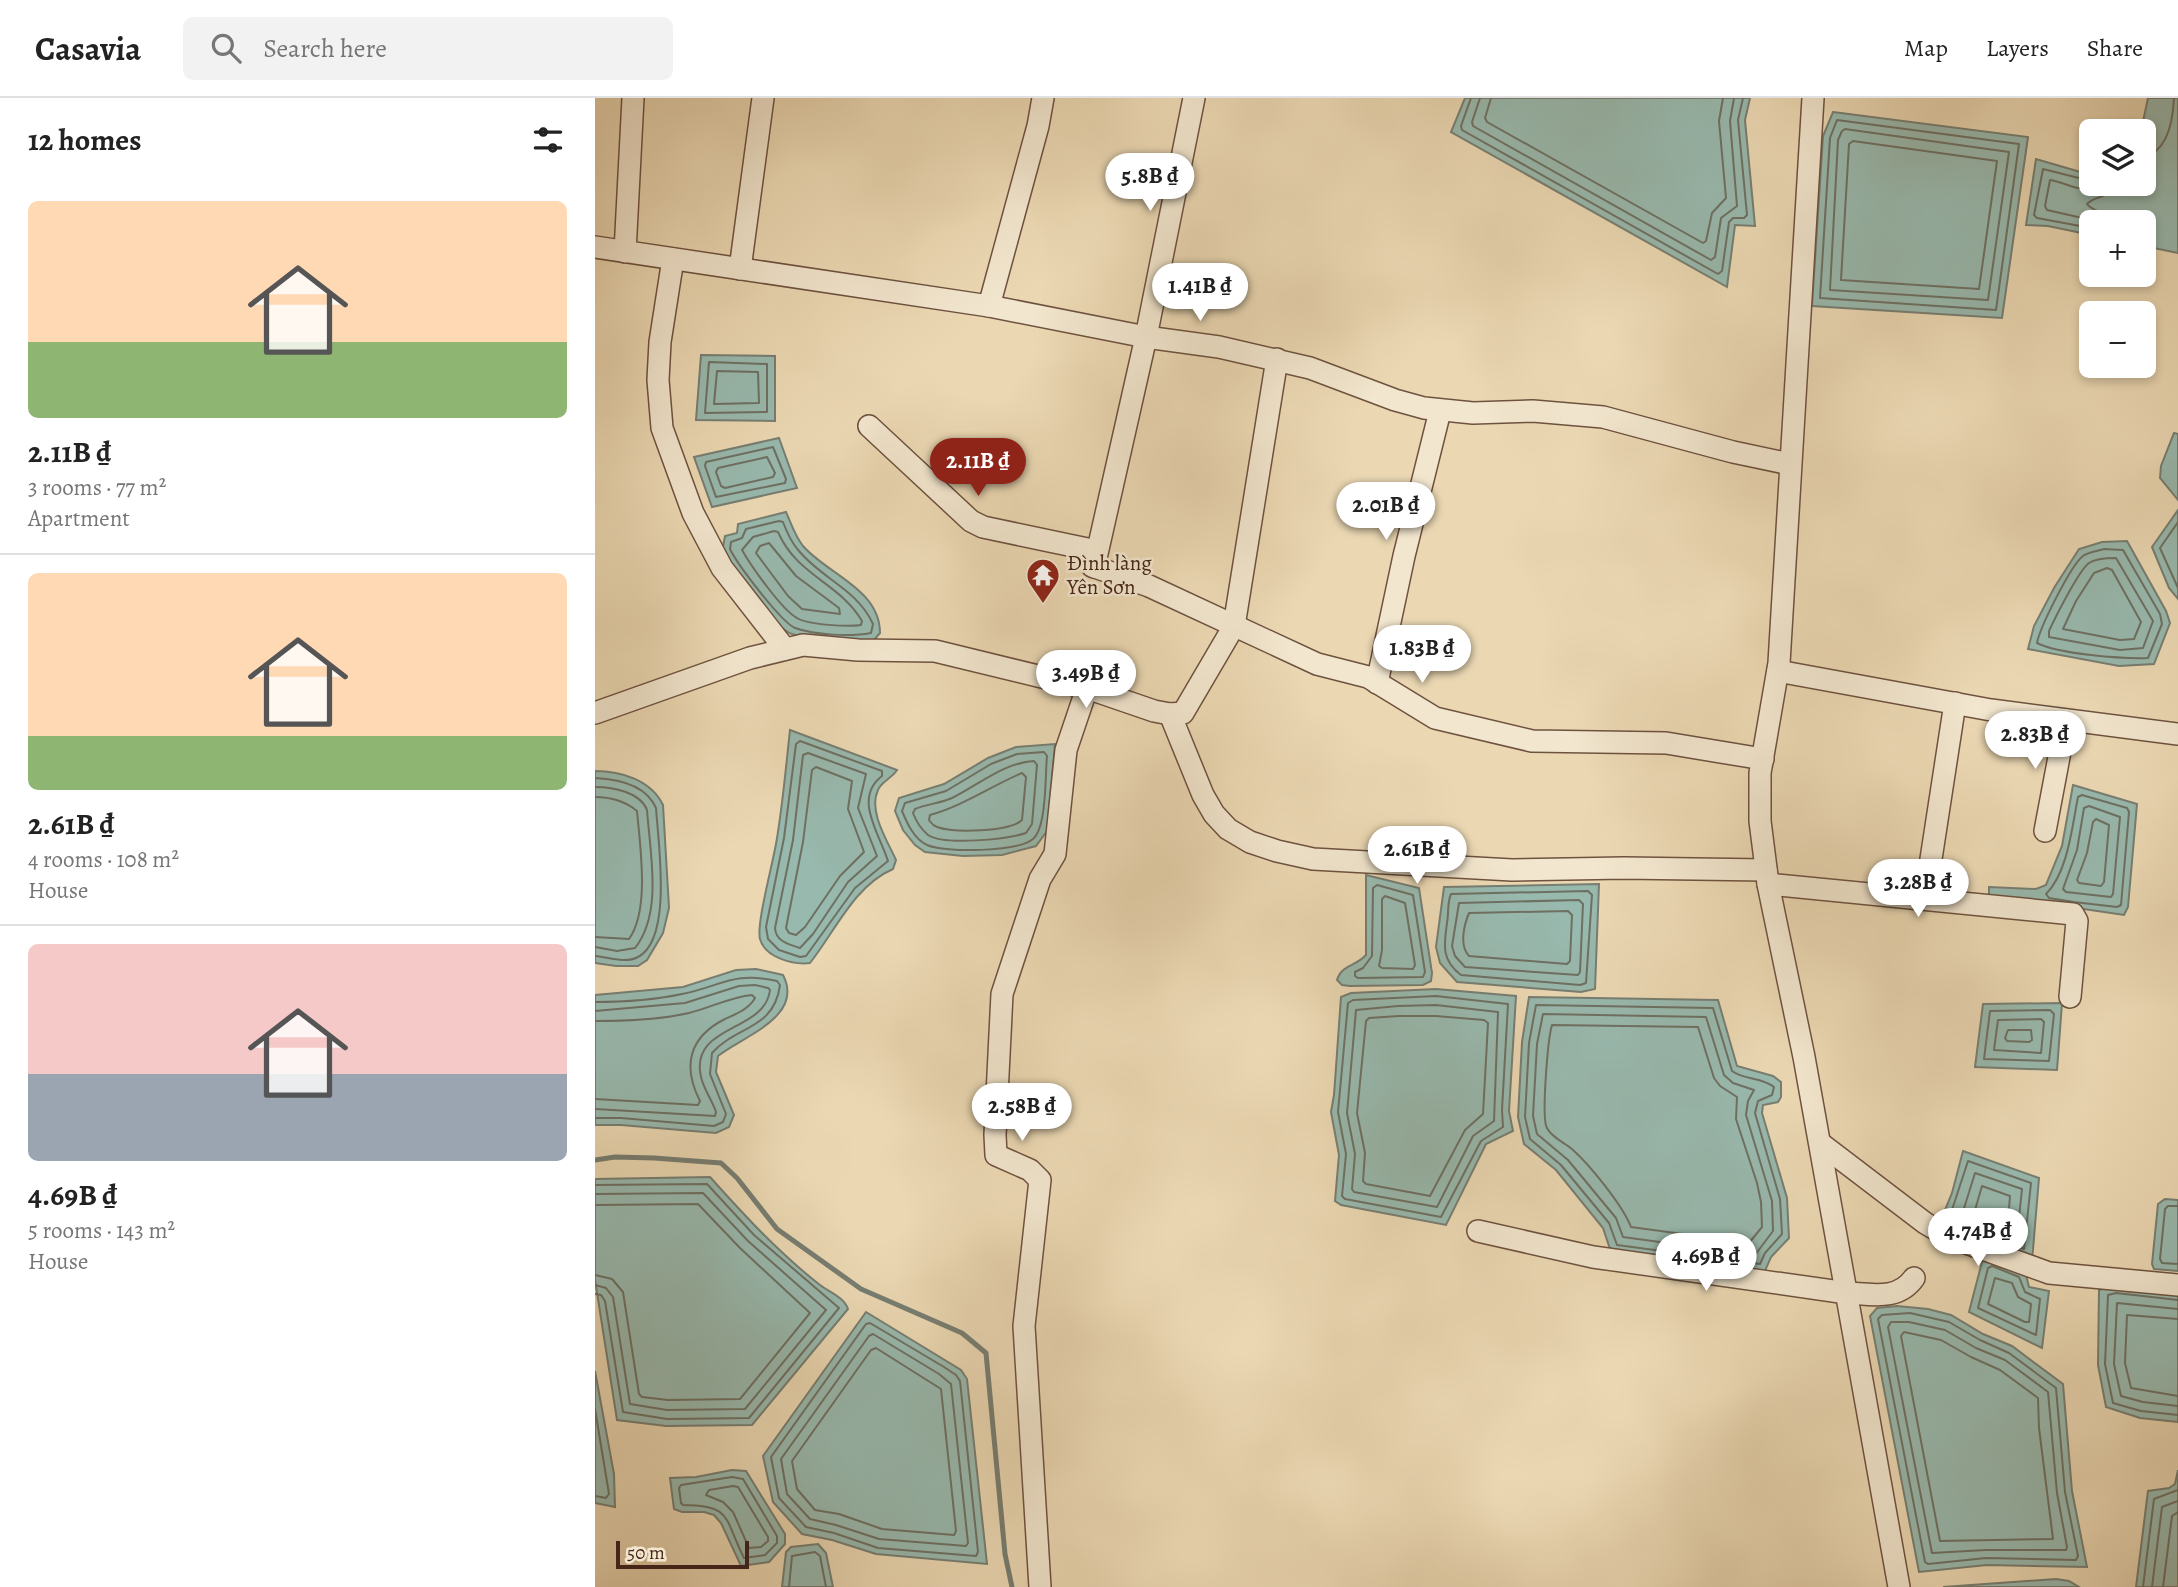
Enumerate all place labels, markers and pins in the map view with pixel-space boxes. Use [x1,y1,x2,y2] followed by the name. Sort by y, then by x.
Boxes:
[1093,153,1207,213] pin: 5.8B ₫
[1135,264,1265,323] pin: 1.41B ₫
[913,438,1043,498] pin: 2.11B ₫
[1321,482,1451,542] pin: 2.01B ₫
[1066,549,1152,601] place label: Đình làng Yên Sơn
[1024,556,1062,605] temple icon: Đình làng Yên Sơn
[1357,626,1487,685] pin: 1.83B ₫
[1021,650,1151,710] pin: 3.49B ₫
[1970,712,2100,771] pin: 2.83B ₫
[1352,826,1482,886] pin: 2.61B ₫
[1853,860,1983,919] pin: 3.28B ₫
[957,1084,1087,1143] pin: 2.58B ₫
[1913,1208,2043,1268] pin: 4.74B ₫
[1641,1234,1771,1293] pin: 4.69B ₫

